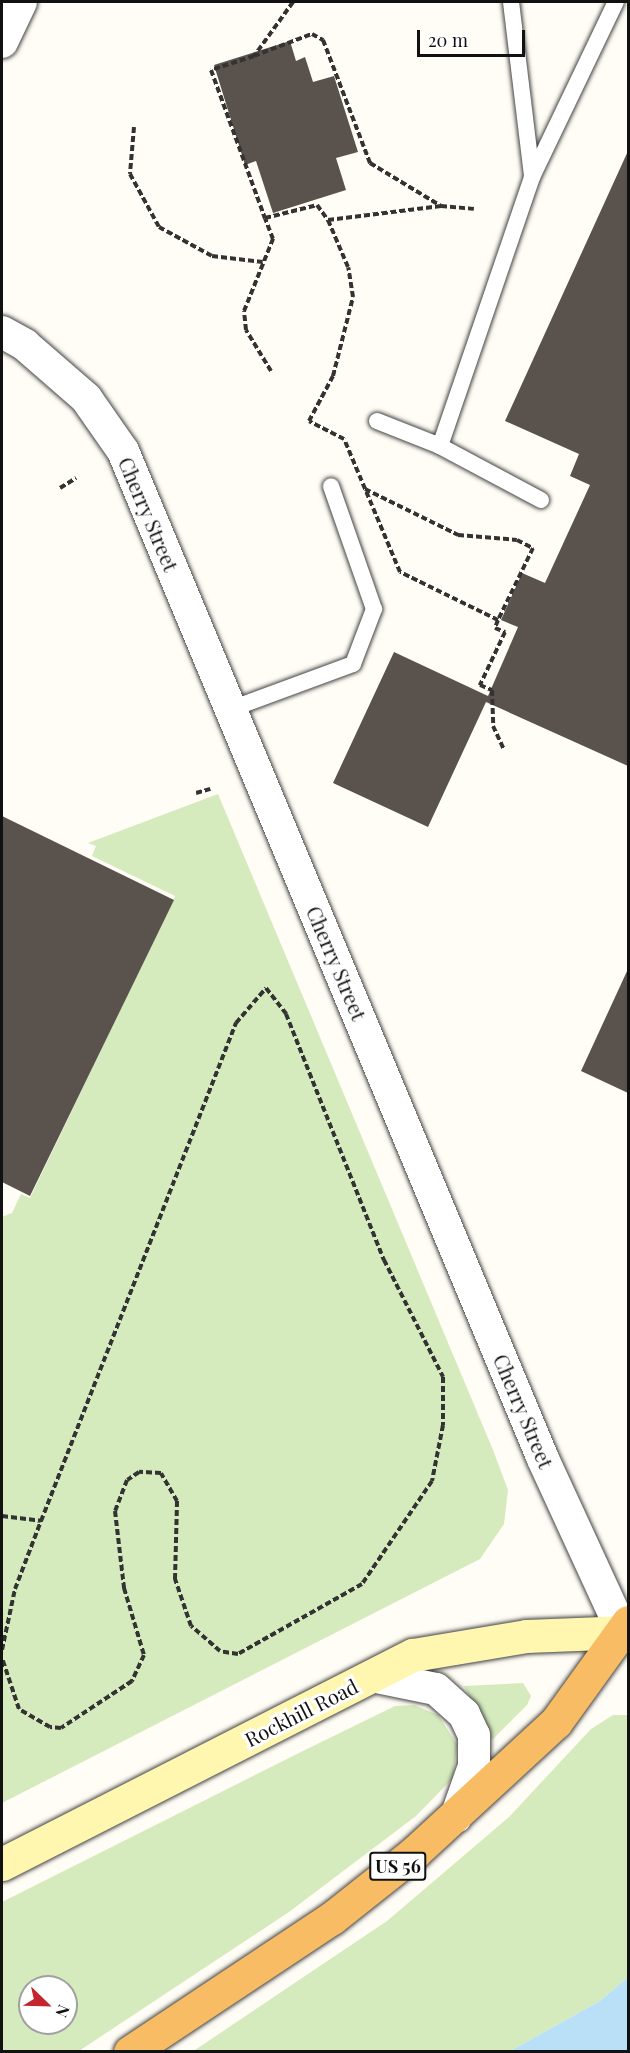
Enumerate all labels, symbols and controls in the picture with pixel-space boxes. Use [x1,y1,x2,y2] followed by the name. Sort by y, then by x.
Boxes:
[420,18,528,56] scale bar
[428,28,468,52] text: 20 m
[114,453,184,575] street label: Cherry Street
[302,902,372,1024] street label: Cherry Street
[489,1350,559,1472] street label: Cherry Street
[240,1673,362,1751] street label: Rockhill Road
[368,1851,428,1881] road number: US 56
[18,1975,78,2035] north arrow
[51,2002,75,2021] text: N

